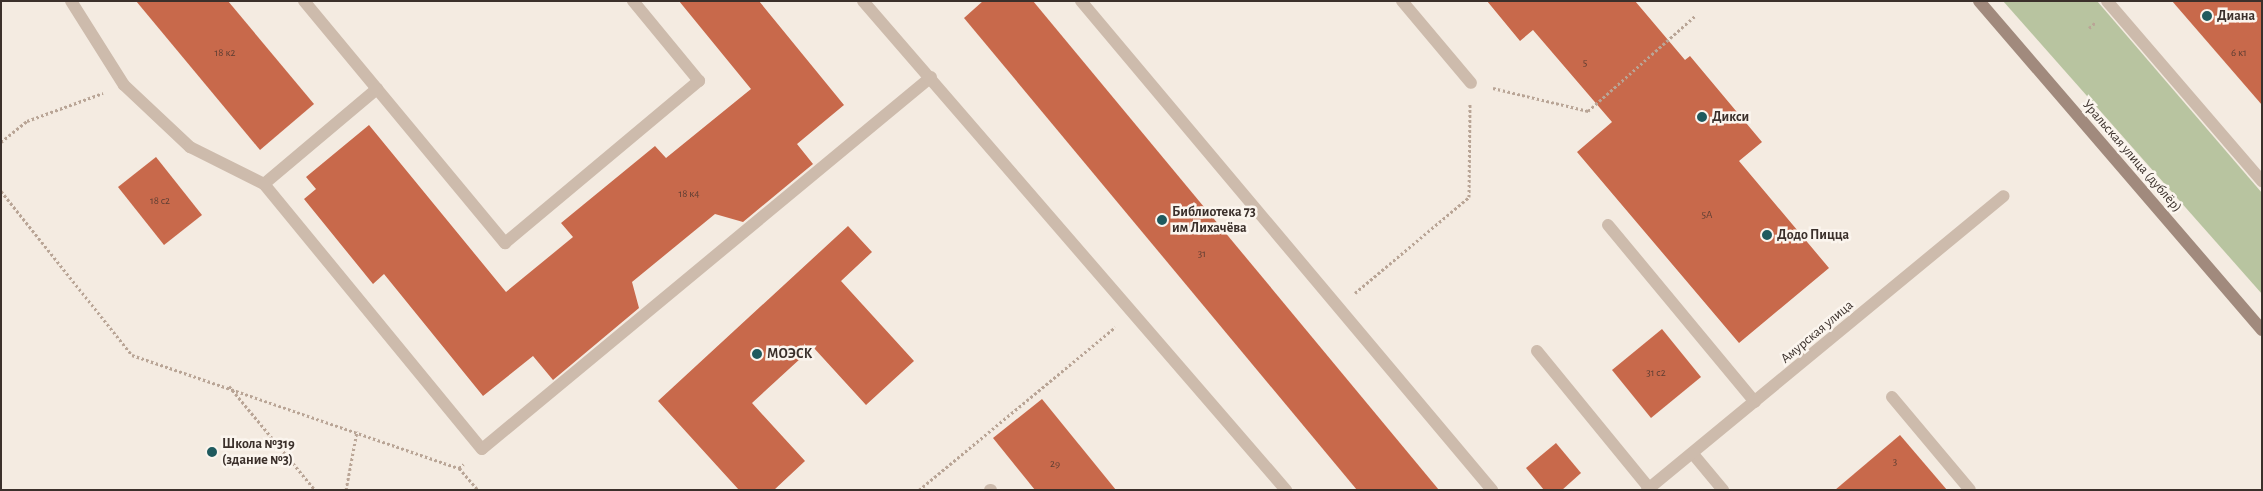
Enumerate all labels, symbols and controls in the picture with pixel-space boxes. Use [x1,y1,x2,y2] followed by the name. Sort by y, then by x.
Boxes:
[2217,8,2255,24] place label: Диана
[2201,10,2213,22] marker: Диана
[215,46,235,60] house number: 18 к2
[2231,46,2247,60] house number: 6 к1
[1583,56,1587,70] house number: 5
[2079,96,2185,216] street label: Уральская улица (дублёр)
[1712,109,1749,125] place label: Дикси
[1696,111,1708,123] marker: Дикси
[678,187,700,201] house number: 18 к4
[150,194,170,208] house number: 18 c2
[1172,204,1256,236] place label: Библиотека 73 им Лихачёва
[1701,208,1713,222] house number: 5А
[1156,214,1168,226] marker: Библиотека 73 им Лихачёва
[1777,227,1849,243] place label: Додо Пицца
[1761,229,1773,241] marker: Додо Пицца
[1198,247,1206,261] house number: 31
[1777,297,1857,367] street label: Амурская улица
[767,346,812,362] place label: МОЭСК
[751,348,763,360] marker: МОЭСК
[1646,366,1666,380] house number: 31 с2
[222,436,295,468] place label: Школа №319 (здание №3)
[206,446,218,458] marker: Школа №319 (здание №3)
[1893,455,1897,469] house number: 3
[1050,457,1060,471] house number: 29

